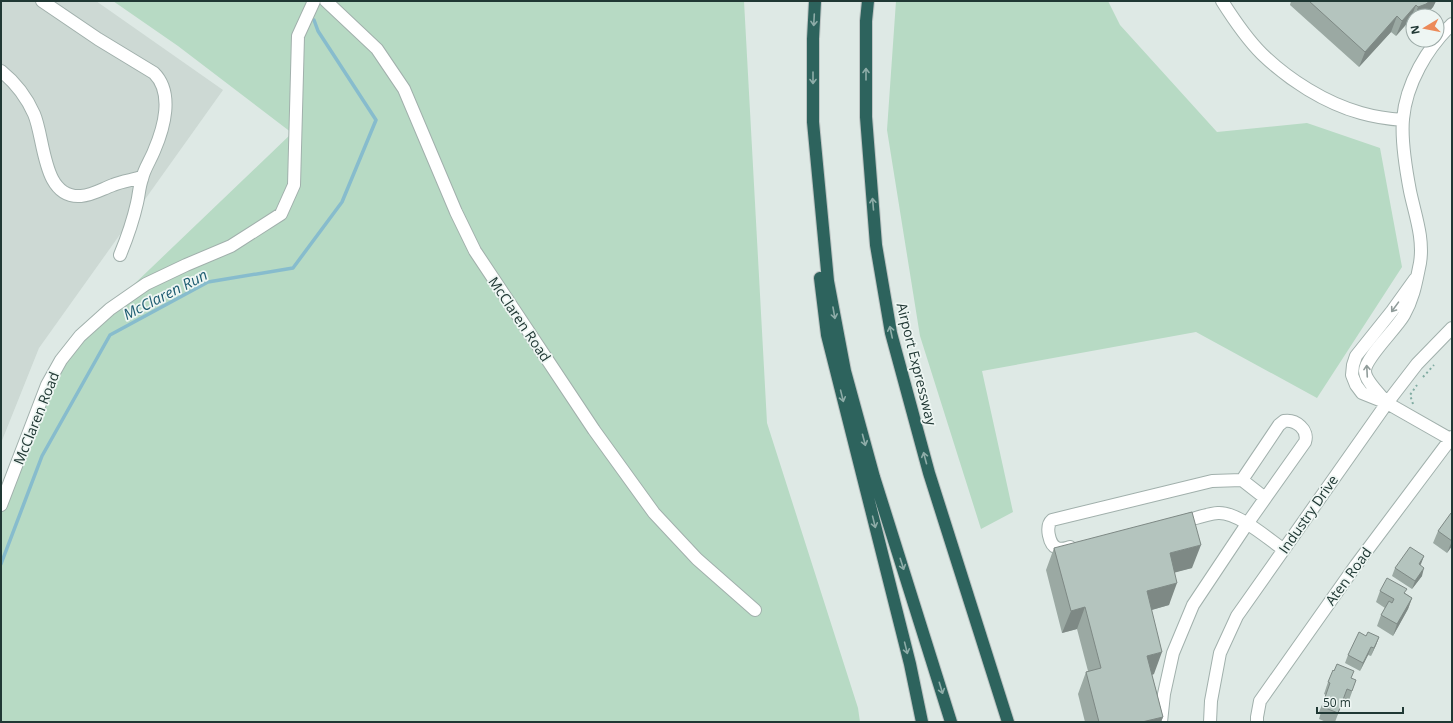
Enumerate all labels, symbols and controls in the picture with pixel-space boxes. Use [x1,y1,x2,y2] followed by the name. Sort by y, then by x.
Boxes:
[1405,8,1445,48] north arrow
[811,13,818,26] one-way arrow
[1406,24,1423,36] text: N
[862,68,870,81] one-way arrow
[809,71,817,84] one-way arrow
[869,198,877,211] one-way arrow
[119,264,211,324] water label: McClaren Run
[485,273,555,365] street label: McClaren Road
[893,301,942,428] street label: Airport Expressway
[1391,301,1399,312] one-way arrow
[830,306,838,319] one-way arrow
[887,326,895,339] one-way arrow
[1363,365,1370,378] one-way arrow
[9,369,63,467] street label: McClaren Road
[839,389,846,402] one-way arrow
[861,433,868,446] one-way arrow
[921,451,928,464] one-way arrow
[1274,471,1342,557] street label: Industry Drive
[871,515,878,528] one-way arrow
[1321,543,1375,609] street label: Aten Road
[899,557,906,570] one-way arrow
[903,641,910,654] one-way arrow
[938,681,945,694] one-way arrow
[1317,689,1403,715] scale bar
[1323,694,1351,711] text: 50 m

